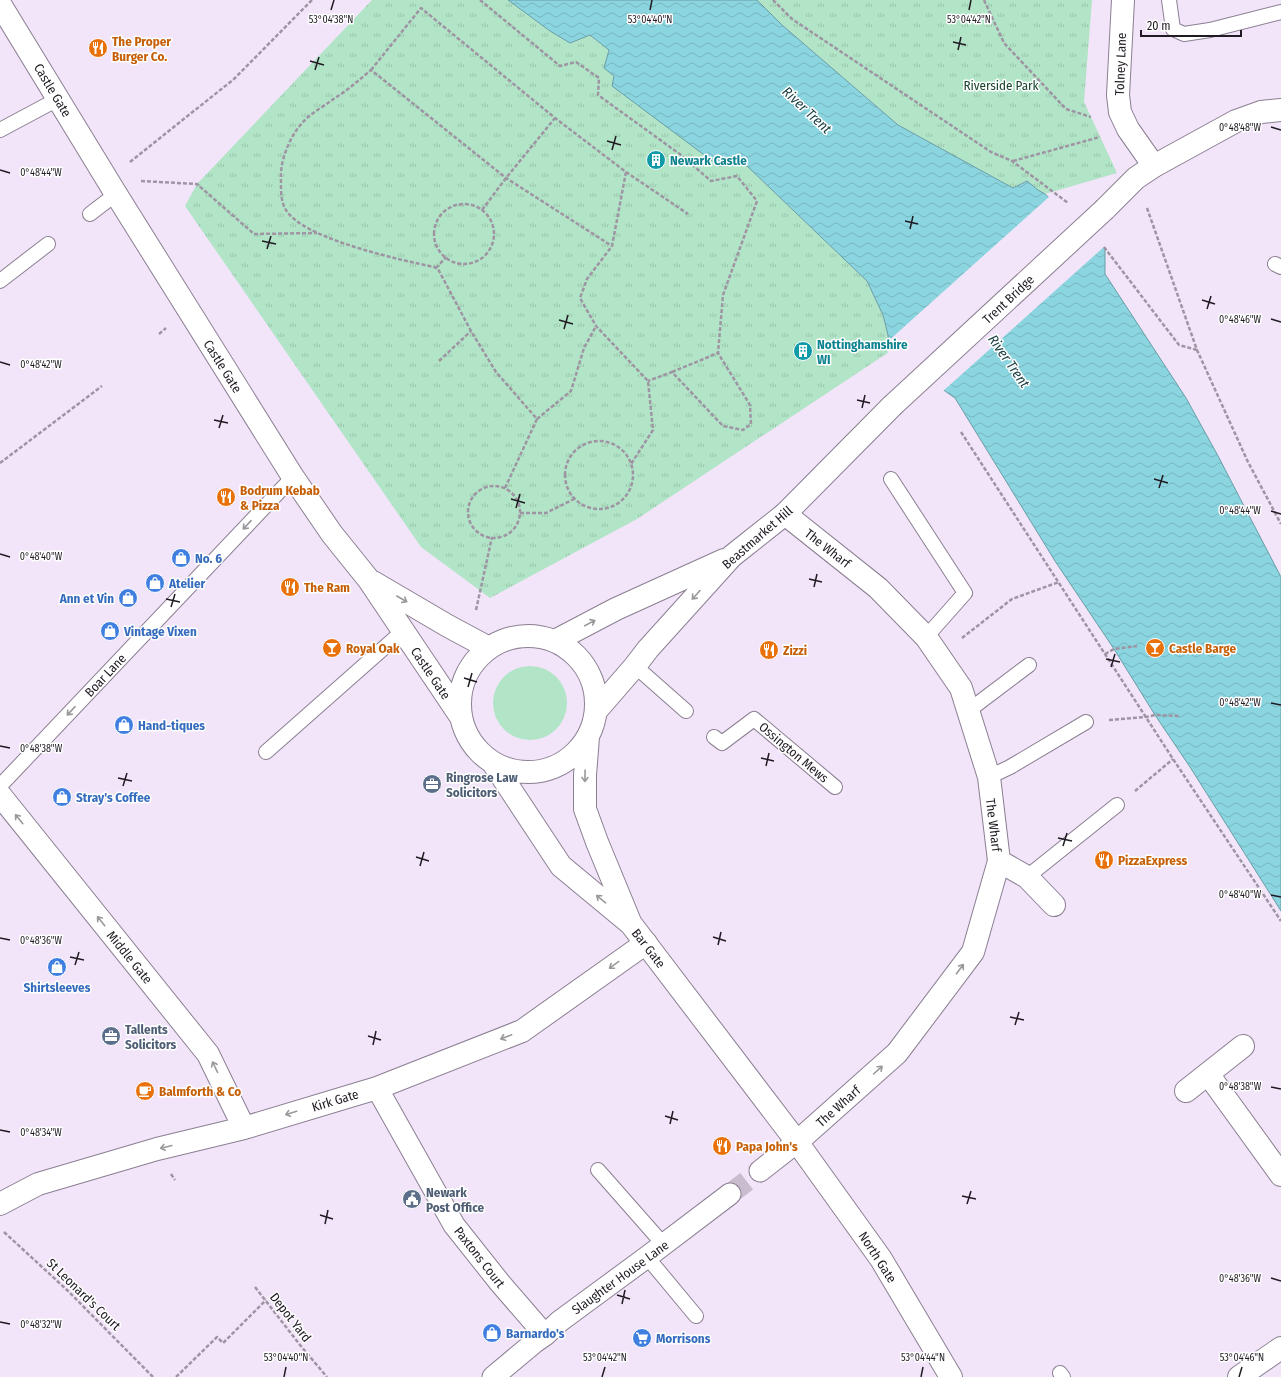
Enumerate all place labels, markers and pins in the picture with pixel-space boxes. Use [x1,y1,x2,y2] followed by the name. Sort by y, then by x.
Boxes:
[112,34,171,64] place label: The Proper Burger Co.
[87,37,109,59] restaurant icon: The Proper Burger Co.
[645,149,667,171] building icon: Newark Castle
[670,153,747,168] place label: Newark Castle
[817,337,908,367] place label: Nottinghamshire WI
[792,340,814,362] building icon: Nottinghamshire WI
[240,483,320,513] place label: Bodrum Kebab & Pizza
[215,486,237,508] restaurant icon: Bodrum Kebab & Pizza
[170,547,192,569] shop icon: No. 6
[195,551,222,566] place label: No. 6
[144,572,166,594] shop icon: Atelier
[168,576,205,591] place label: Atelier
[279,576,301,598] restaurant icon: The Ram
[304,580,350,595] place label: The Ram
[117,587,139,609] shop icon: Ann et Vin
[59,591,114,606] place label: Ann et Vin
[99,620,121,642] shop icon: Vintage Vixen
[123,624,197,639] place label: Vintage Vixen
[321,637,343,659] bar icon: Royal Oak
[1144,637,1166,659] bar icon: Castle Barge
[758,639,780,661] restaurant icon: Zizzi
[346,641,400,656] place label: Royal Oak
[1169,641,1237,656] place label: Castle Barge
[783,643,807,658] place label: Zizzi
[113,714,135,736] shop icon: Hand-tiques
[138,718,205,733] place label: Hand-tiques
[446,770,518,800] place label: Ringrose Law Solicitors
[421,773,443,795] office icon: Ringrose Law Solicitors
[51,786,73,808] shop icon: Stray's Coffee
[76,790,151,805] place label: Stray's Coffee
[1093,849,1115,871] restaurant icon: PizzaExpress
[1118,853,1188,868] place label: PizzaExpress
[46,956,68,978] shop icon: Shirtsleeves
[24,980,91,995] place label: Shirtsleeves
[125,1022,177,1052] place label: Tallents Solicitors
[100,1025,122,1047] office icon: Tallents Solicitors
[134,1080,156,1102] cafe icon: Balmforth & Co
[159,1084,241,1099] place label: Balmforth & Co
[711,1135,733,1157] restaurant icon: Papa John's
[736,1139,798,1154] place label: Papa John's
[426,1185,485,1215] place label: Newark Post Office
[401,1188,423,1210] public building icon: Newark Post Office
[481,1322,503,1344] shop icon: Barnardo's
[506,1326,565,1341] place label: Barnardo's
[631,1327,653,1349] supermarket icon: Morrisons
[656,1331,711,1346] place label: Morrisons

